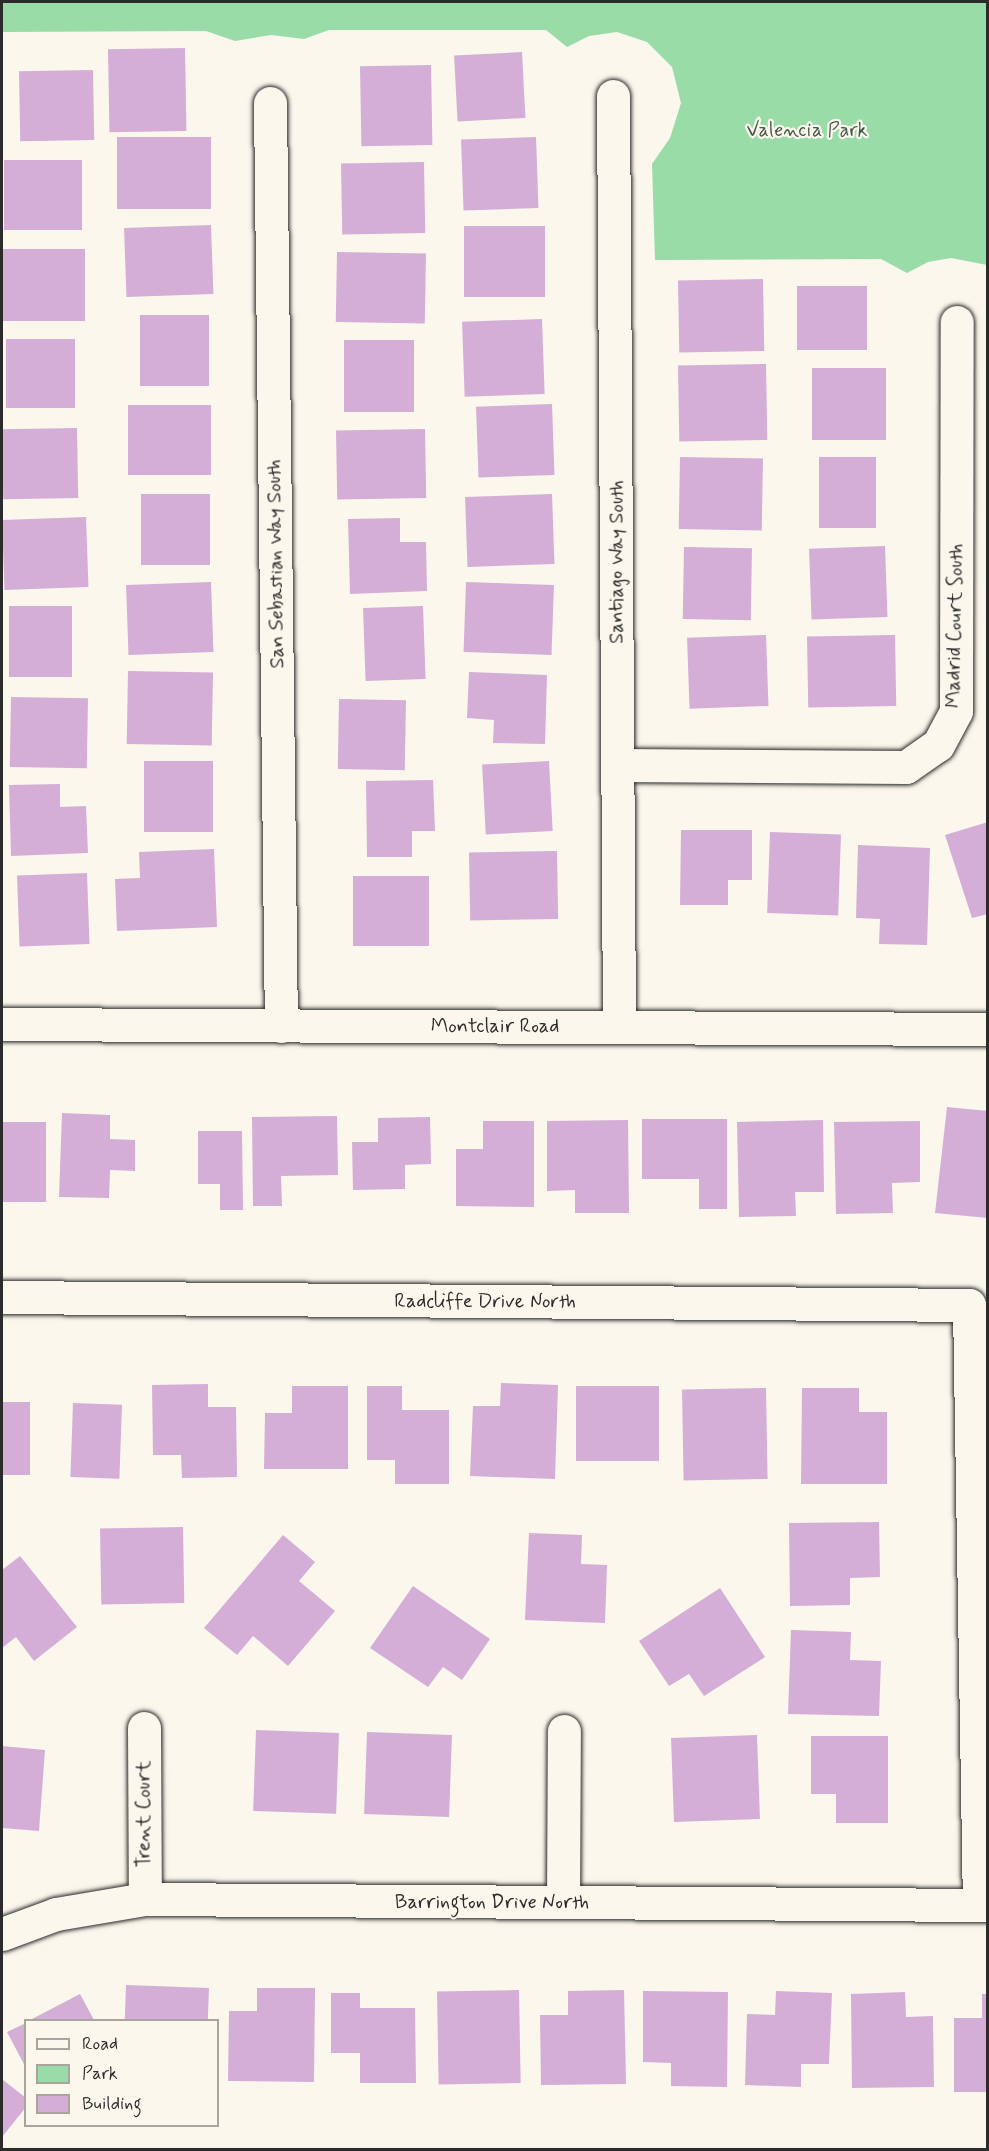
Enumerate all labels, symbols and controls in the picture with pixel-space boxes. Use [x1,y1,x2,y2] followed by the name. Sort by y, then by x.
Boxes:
[747,118,867,142] park label: Valencia Park
[262,458,290,670] street label: San Sebastian Way South
[605,479,629,645] street label: Santiago Way South
[942,544,968,708] street label: Madrid Court South
[431,1014,559,1038] street label: Montclair Road
[395,1289,575,1313] street label: Radcliffe Drive North
[132,1761,156,1867] street label: Trent Court
[396,1890,588,1914] street label: Barrington Drive North
[24,2019,219,2127] legend
[82,2032,118,2056] text: Road
[82,2062,118,2086] text: Park
[82,2092,142,2116] text: Building

